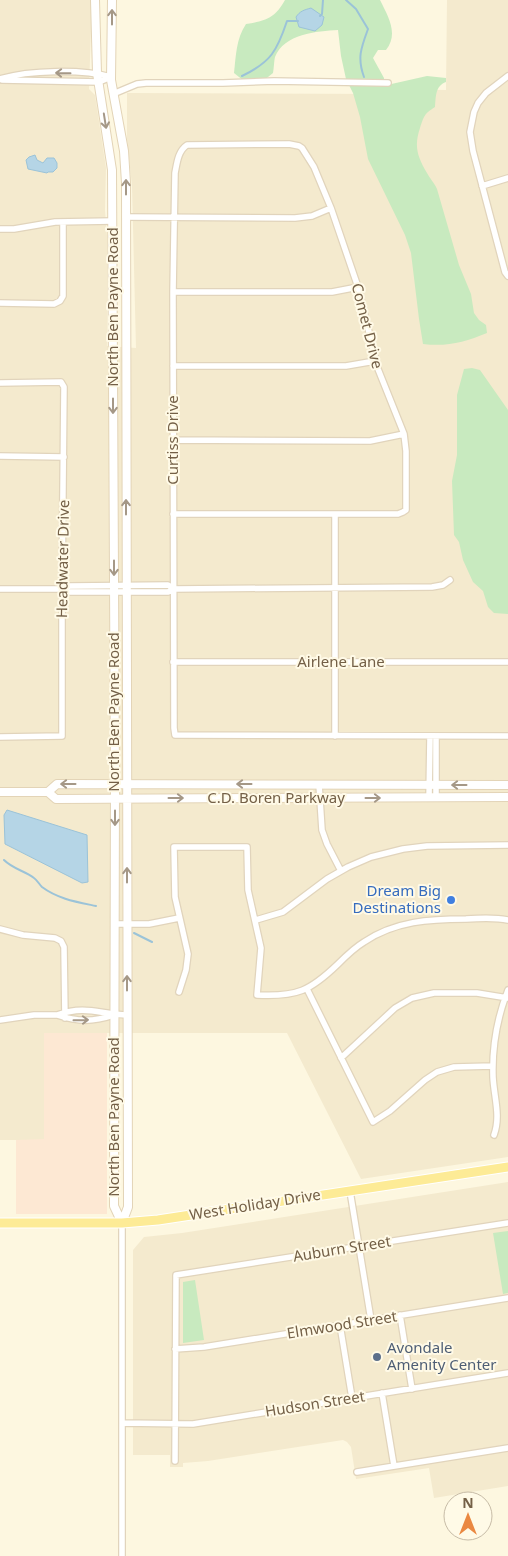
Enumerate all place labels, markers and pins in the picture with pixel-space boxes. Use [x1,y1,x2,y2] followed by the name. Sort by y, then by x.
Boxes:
[353,880,441,917] place label: Dream Big Destinations
[445,894,457,906] marker: Dream Big Destinations
[387,1337,496,1374] place label: Avondale Amenity Center
[371,1351,383,1363] marker: Avondale Amenity Center

